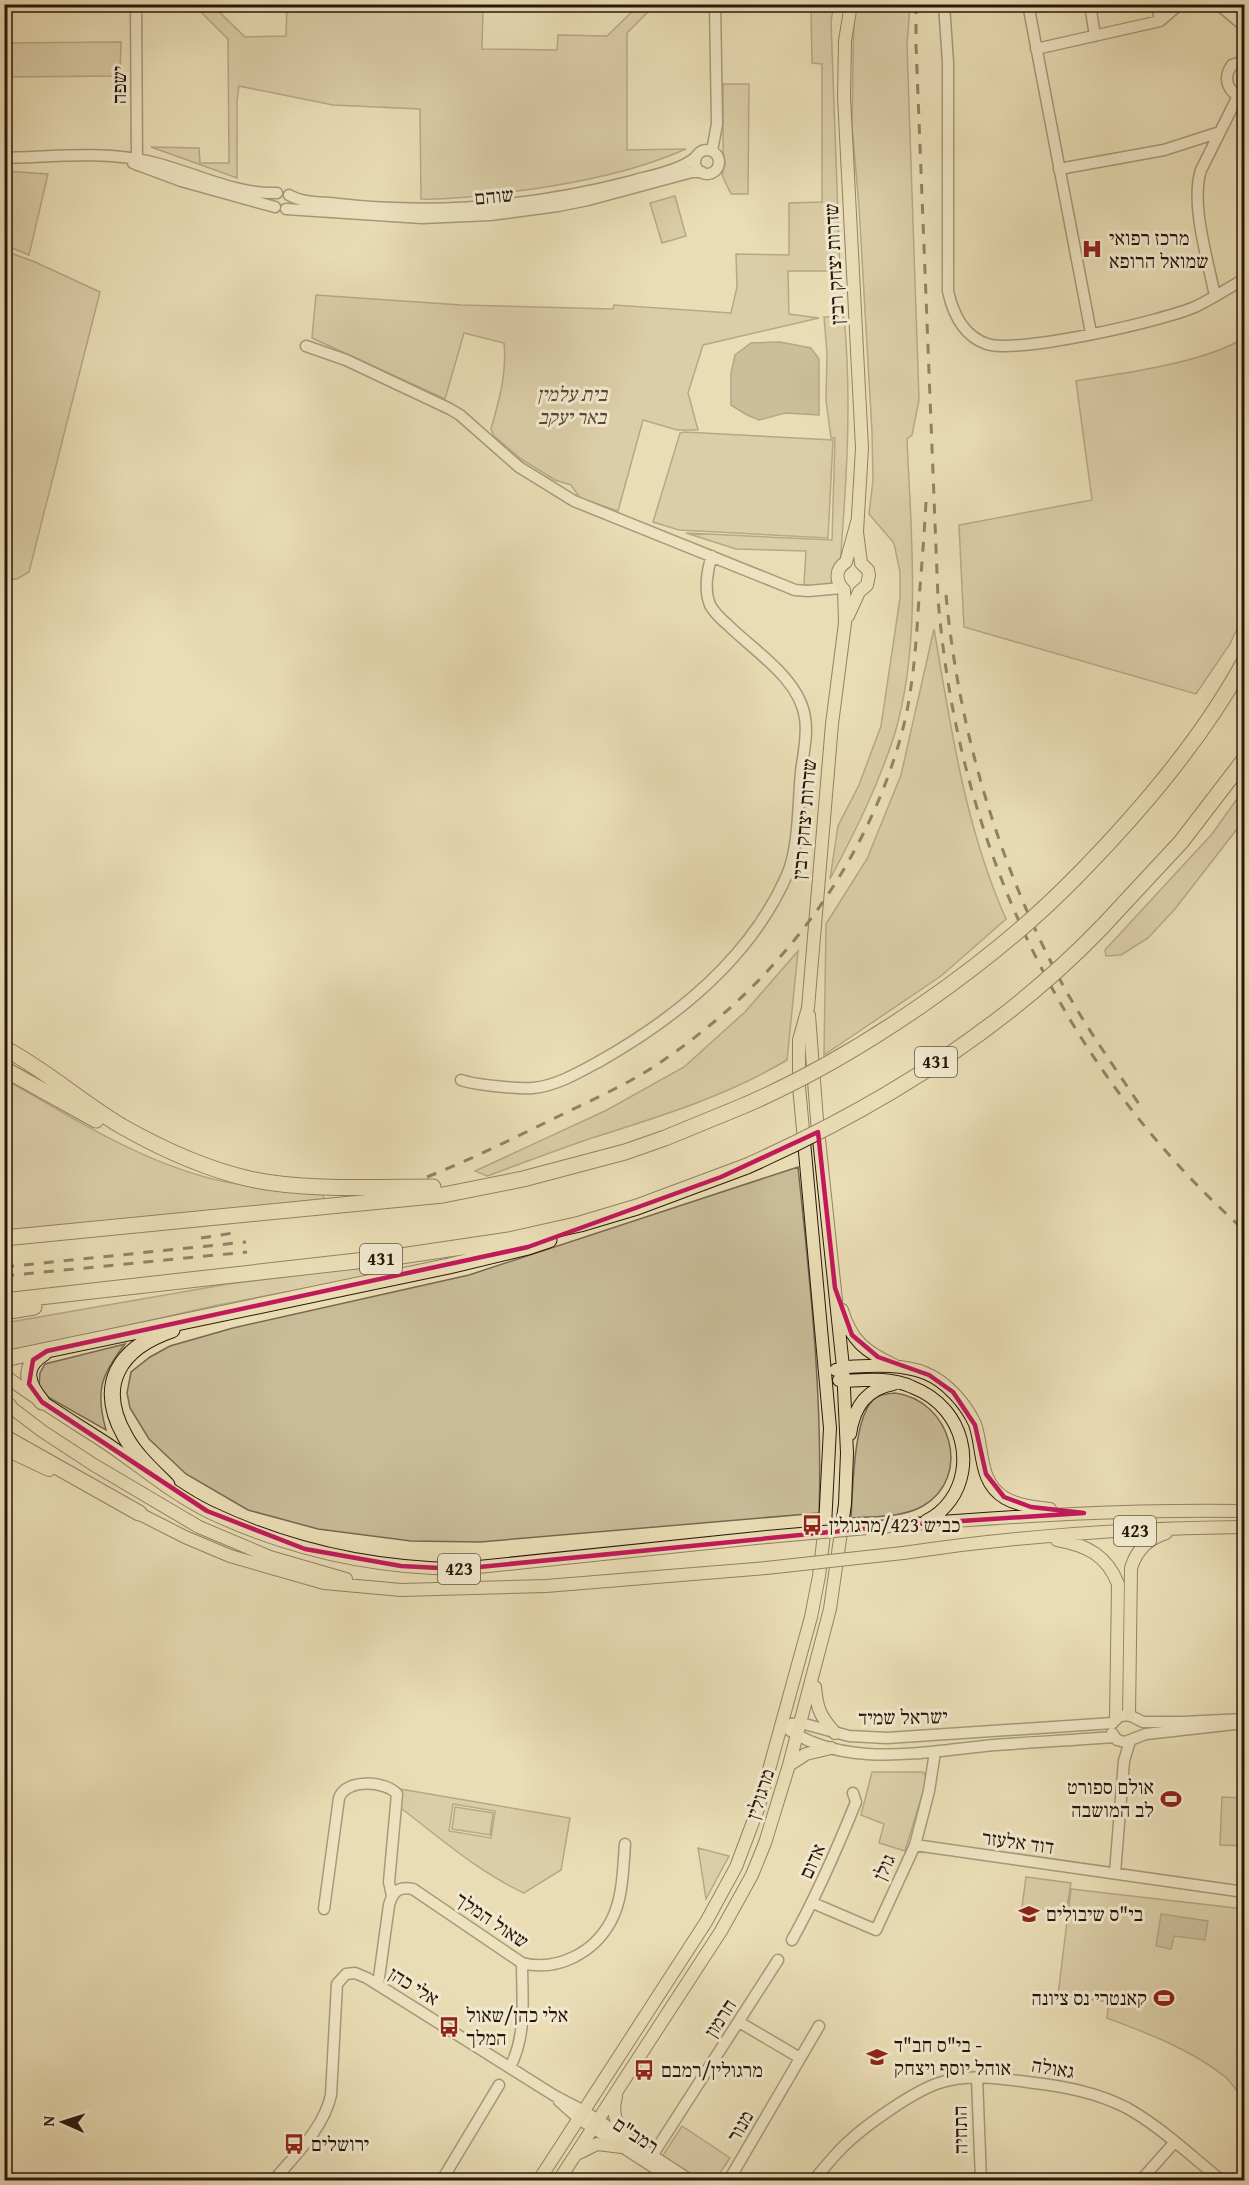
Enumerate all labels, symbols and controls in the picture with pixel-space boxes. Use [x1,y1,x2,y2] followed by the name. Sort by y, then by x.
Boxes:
[104,66,133,104] street label: ישפה
[473,179,515,212] street label: שוהם
[816,203,851,325] street label: שדרות יצחק רבין
[1109,223,1209,275] place label: מרכז רפואי שמואל הרופא
[1080,237,1104,261] hospital icon: מרכז רפואי שמואל הרופא
[537,379,608,431] park label: בית עלמין באר יעקב
[784,757,823,881] street label: שדרות יצחק רבין
[915,1047,957,1077] road number: 431
[360,1244,402,1274] road number: 431
[829,1510,961,1539] place label: כביש 423/מרגולין
[800,1513,824,1537] bus stop icon: כביש 423/מרגולין
[1114,1516,1156,1546] road number: 423
[438,1554,480,1584] road number: 423
[858,1701,948,1732] street label: ישראל שמיד
[738,1765,781,1823] street label: מרגולין
[1067,1772,1154,1824] place label: אולם ספורט לב המושבה
[1159,1787,1183,1811] sports icon: אולם ספורט לב המושבה
[980,1822,1056,1861] street label: דוד אלעזר
[791,1839,832,1883] street label: אדום
[865,1848,902,1885] street label: גולן
[450,1884,535,1955] street label: שאול המלך
[1046,1899,1143,1928] place label: בי"ס שיבולים
[1017,1902,1041,1926] school or university icon: בי"ס שיבולים
[383,1959,445,2012] street label: אלי כהן
[1031,1983,1147,2012] place label: קאנטרי נס ציונה
[1152,1986,1176,2010] sports icon: קאנטרי נס ציונה
[696,1993,743,2043] street label: חרמון
[466,2000,568,2052] place label: אלי כהן/שאול המלך
[437,2015,461,2039] bus stop icon: אלי כהן/שאול המלך
[894,2030,1011,2082] place label: בי"ס חב"ד - אוהל יוסף ויצחק
[865,2045,889,2069] school or university icon: בי"ס חב"ד - אוהל יוסף ויצחק
[1029,2050,1077,2085] street label: גאולה
[661,2055,763,2084] place label: מרגולין/רמבם
[632,2058,656,2082] bus stop icon: מרגולין/רמבם
[33,2092,93,2152] north arrow
[719,2104,760,2147] street label: מנור
[945,2105,974,2155] street label: התחיה
[608,2109,665,2160] street label: רמב"ם
[36,2115,60,2127] text: N
[311,2129,369,2158] place label: ירושלים
[282,2132,306,2156] bus stop icon: ירושלים

